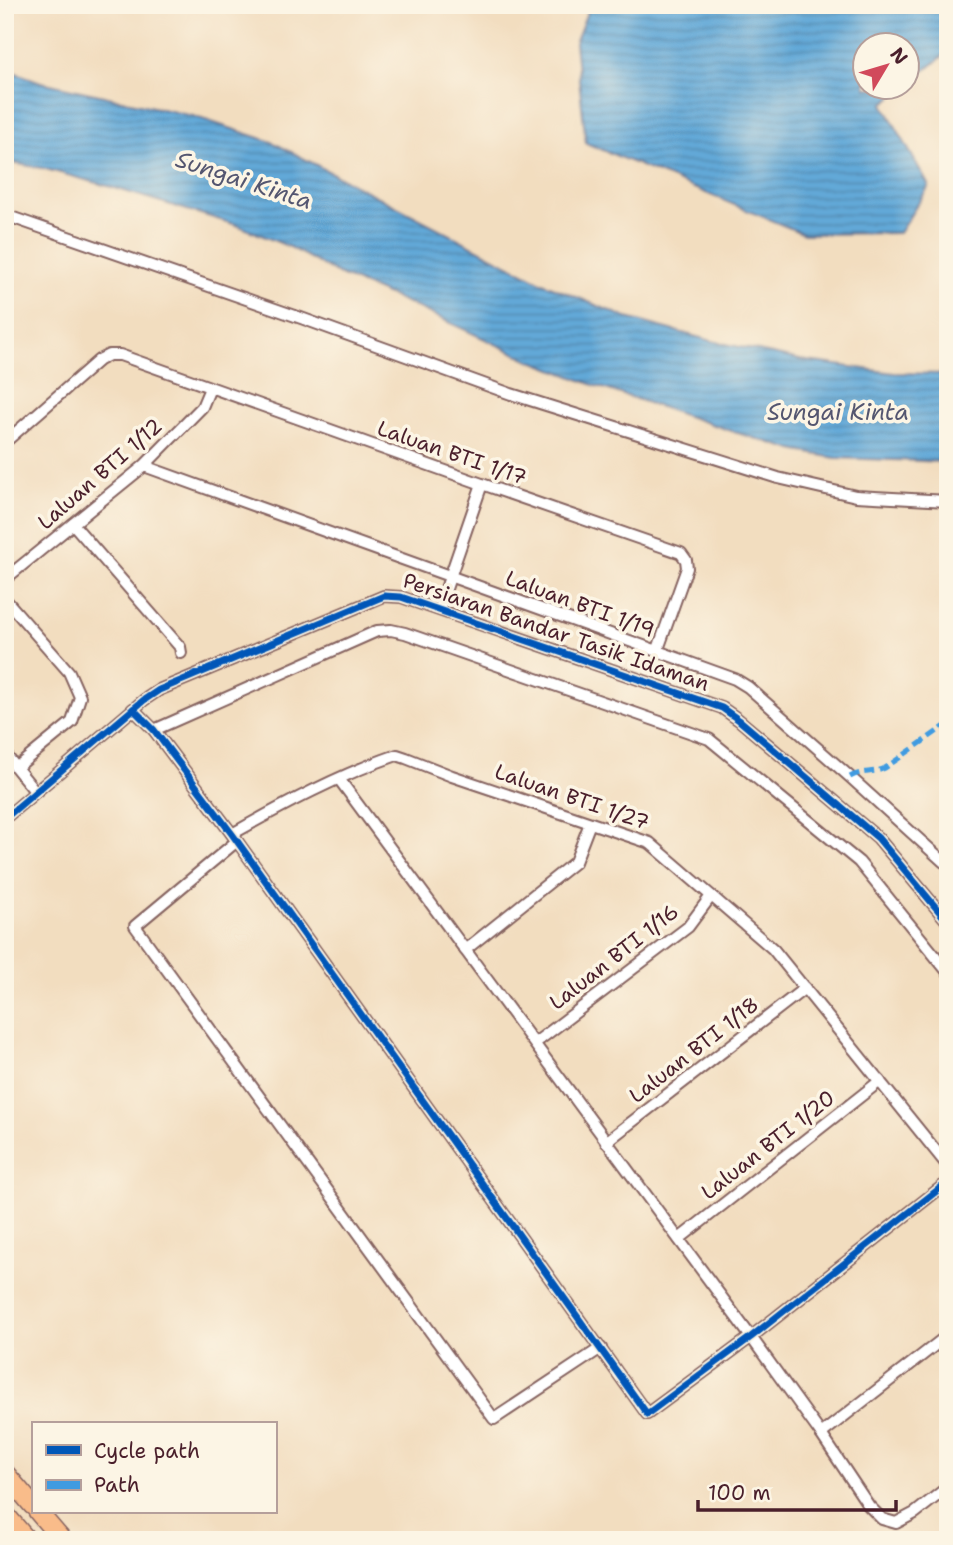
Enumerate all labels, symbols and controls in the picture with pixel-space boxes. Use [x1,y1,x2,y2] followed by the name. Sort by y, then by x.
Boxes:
[852,32,922,102] north arrow
[885,42,913,69] text: N
[172,144,316,216] water label: Sungai Kinta
[767,397,909,427] water label: Sungai Kinta
[32,412,168,536] street label: Laluan BTI 1/12
[373,414,531,492] street label: Laluan BTI 1/17
[501,564,659,644] street label: Laluan BTI 1/19
[399,566,713,698] street label: Persiaran Bandar Tasik Idaman
[491,757,653,837] street label: Laluan BTI 1/27
[544,898,684,1016] street label: Laluan BTI 1/16
[623,991,765,1109] street label: Laluan BTI 1/18
[695,1084,841,1206] street label: Laluan BTI 1/20
[32,1422,276,1514] legend
[94,1437,200,1465] text: Cycle path
[698,1468,895,1512] scale bar
[94,1471,140,1499] text: Path
[708,1479,771,1507] text: 100 m

